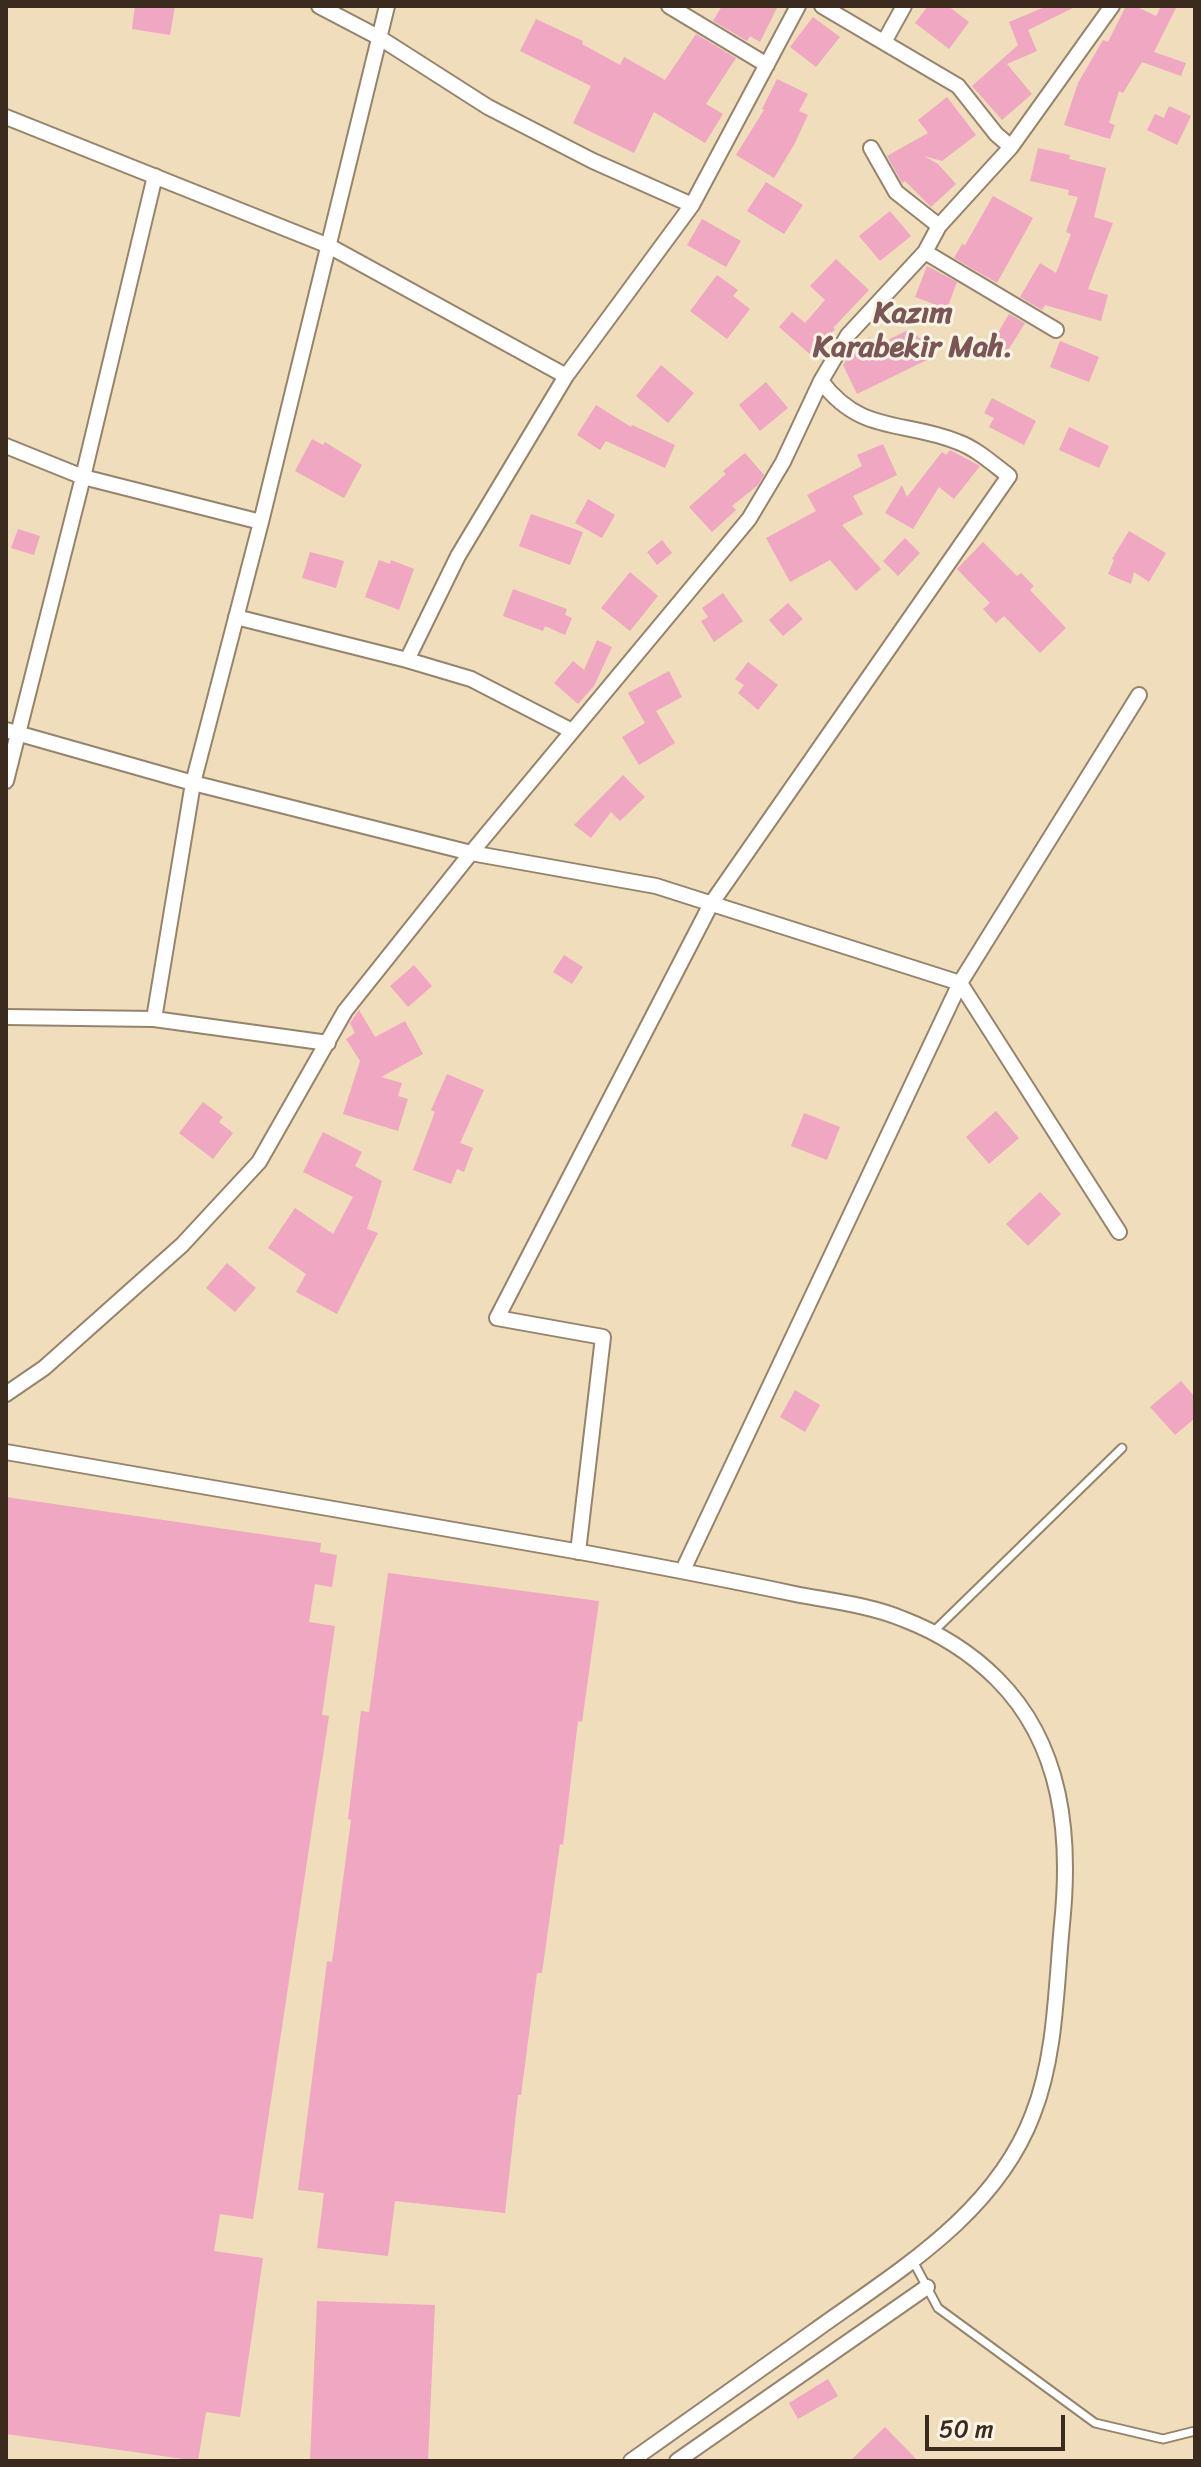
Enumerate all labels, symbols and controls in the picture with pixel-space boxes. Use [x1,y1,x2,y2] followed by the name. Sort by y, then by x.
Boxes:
[813,296,1013,366] district label: Kazım Karabekir Mah.
[929,2399,1069,2449] scale bar
[939,2408,994,2450] text: 50 m

